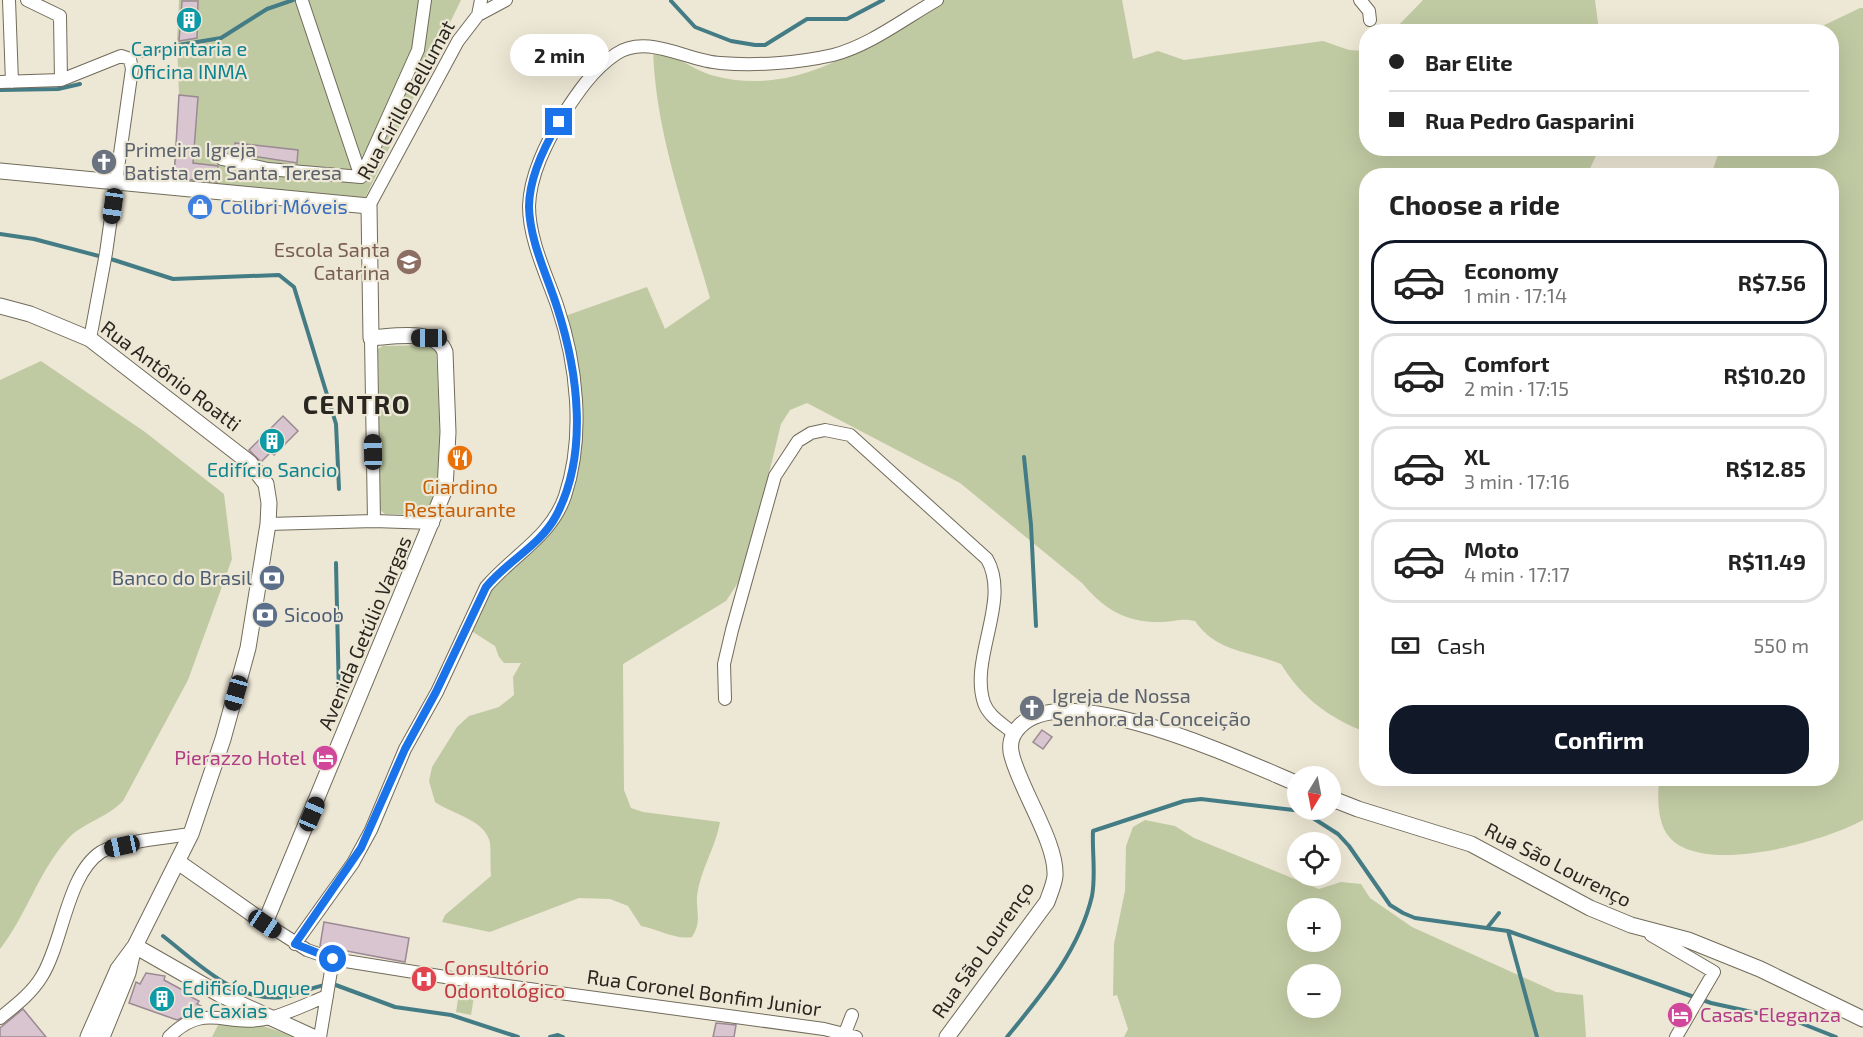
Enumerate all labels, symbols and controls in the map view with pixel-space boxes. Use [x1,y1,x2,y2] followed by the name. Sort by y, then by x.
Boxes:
[174,5,204,35] building icon: Carpintaria e Oficina INMA
[351,15,459,184] street label: Rua Cirillo Bellumat
[510,35,608,77] callout: 2 min
[131,36,248,83] place label: Carpintaria e Oficina INMA
[534,43,585,67] text: 2 min
[1425,49,1513,75] text: Bar Elite
[1425,107,1635,133] text: Rua Pedro Gasparini
[545,108,572,135] route end
[124,137,342,184] place label: Primeira Igreja Batista em Santa Teresa
[89,147,119,177] church icon: Primeira Igreja Batista em Santa Teresa
[102,187,124,225] car
[1389,188,1560,220] text: Choose a ride
[185,192,215,222] shop icon: Colibri Móveis
[220,194,348,218] place label: Colibri Móveis
[274,237,390,284] place label: Escola Santa Catarina
[394,247,424,277] school or university icon: Escola Santa Catarina
[1392,255,1446,309] icon: car
[1464,257,1559,283] text: Economy
[1738,269,1806,295] text: R$7.56
[1464,283,1567,307] text: 1 min · 17:14
[97,315,246,436] street label: Rua Antônio Roatti
[411,329,447,347] car
[1392,348,1446,402] icon: car
[1464,350,1549,376] text: Comfort
[1724,362,1806,388] text: R$10.20
[1464,376,1569,400] text: 2 min · 17:15
[303,388,411,419] district label: CENTRO
[257,426,287,456] building icon: Edifício Sancio
[364,434,382,470] car
[1392,441,1446,495] icon: car
[445,443,475,473] restaurant icon: Giardino Restaurante
[1464,443,1490,469] text: XL
[1726,455,1806,481] text: R$12.85
[207,457,337,481] place label: Edifício Sancio
[1464,469,1570,493] text: 3 min · 17:16
[404,474,516,521] place label: Giardino Restaurante
[312,532,416,733] street label: Avenida Getúlio Vargas
[1392,534,1446,588] icon: car
[1464,536,1519,562] text: Moto
[1728,548,1806,574] text: R$11.49
[1464,562,1570,586] text: 4 min · 17:17
[257,563,287,593] bank icon: Banco do Brasil
[112,565,252,589] place label: Banco do Brasil
[250,600,280,630] bank icon: Sicoob
[284,602,344,626] place label: Sicoob
[1389,629,1422,662] icon: cash
[1437,632,1486,658] text: Cash
[1754,633,1809,657] text: 550 m
[222,673,250,713] car
[1052,683,1251,731] place label: Igreja de Nossa Senhora da Conceição
[1017,693,1047,723] church icon: Igreja de Nossa Senhora da Conceição
[1389,705,1809,774] button: Confirm
[310,743,340,773] hotel icon: Pierazzo Hotel
[174,745,306,769] place label: Pierazzo Hotel
[1287,766,1341,820] north arrow
[1287,766,1341,1018] map controls
[297,794,327,834] car
[1481,817,1636,912] street label: Rua São Lourenço
[1287,832,1341,886] button: locate
[103,833,141,859] car
[926,876,1039,1023] street label: Rua São Lourenço
[1287,898,1341,952] button: +
[245,906,285,942] car
[319,945,346,972] route start
[444,955,565,1002] place label: Consultório Odontológico
[409,964,439,994] hospital icon: Consultório Odontológico
[585,964,823,1020] street label: Rua Coronel Bonfim Junior
[1287,964,1341,1018] button: −
[182,975,311,1022] place label: Edificío Duque de Caxias
[147,984,177,1014] building icon: Edificío Duque de Caxias
[1665,1000,1695,1030] hotel icon: Casas Eleganza
[1700,1002,1841,1026] place label: Casas Eleganza

